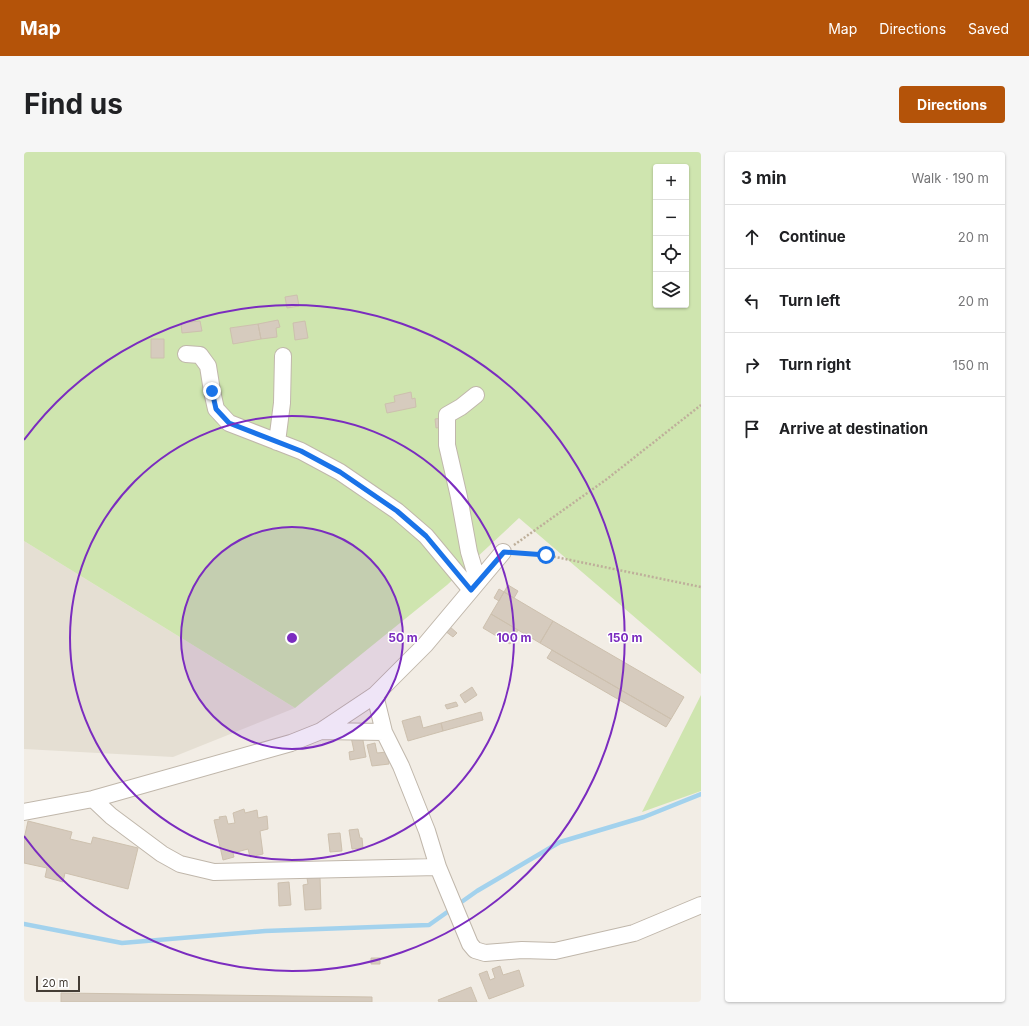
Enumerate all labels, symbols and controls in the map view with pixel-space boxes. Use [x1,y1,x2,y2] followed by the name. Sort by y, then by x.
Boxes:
[20,17,61,40] text: Map
[828,20,857,37] text: Map
[879,20,946,37] text: Directions
[968,20,1009,37] text: Saved
[899,86,1005,123] button: Directions
[24,87,123,121] text: Find us
[653,164,689,308] map controls
[653,164,689,200] button: +
[741,168,787,188] text: 3 min
[912,170,989,186] text: Walk · 190 m
[653,200,689,236] button: −
[741,226,763,248] icon: ahead
[779,227,846,246] text: Continue
[958,229,989,245] text: 20 m
[653,236,689,272] button: locate
[653,272,689,308] button: layers
[741,290,763,312] icon: left
[779,291,840,310] text: Turn left
[958,293,989,309] text: 20 m
[741,354,763,376] icon: right
[779,355,851,374] text: Turn right
[953,357,989,373] text: 150 m
[203,382,221,400] route end
[741,418,763,440] icon: arrive
[779,419,928,438] text: Arrive at destination
[537,546,555,564] route start
[388,630,418,645] text: 50 m
[496,630,532,645] text: 100 m
[608,630,642,645] text: 150 m
[285,631,299,645] centre of rings
[36,974,80,993] scale bar
[42,976,68,990] text: 20 m

